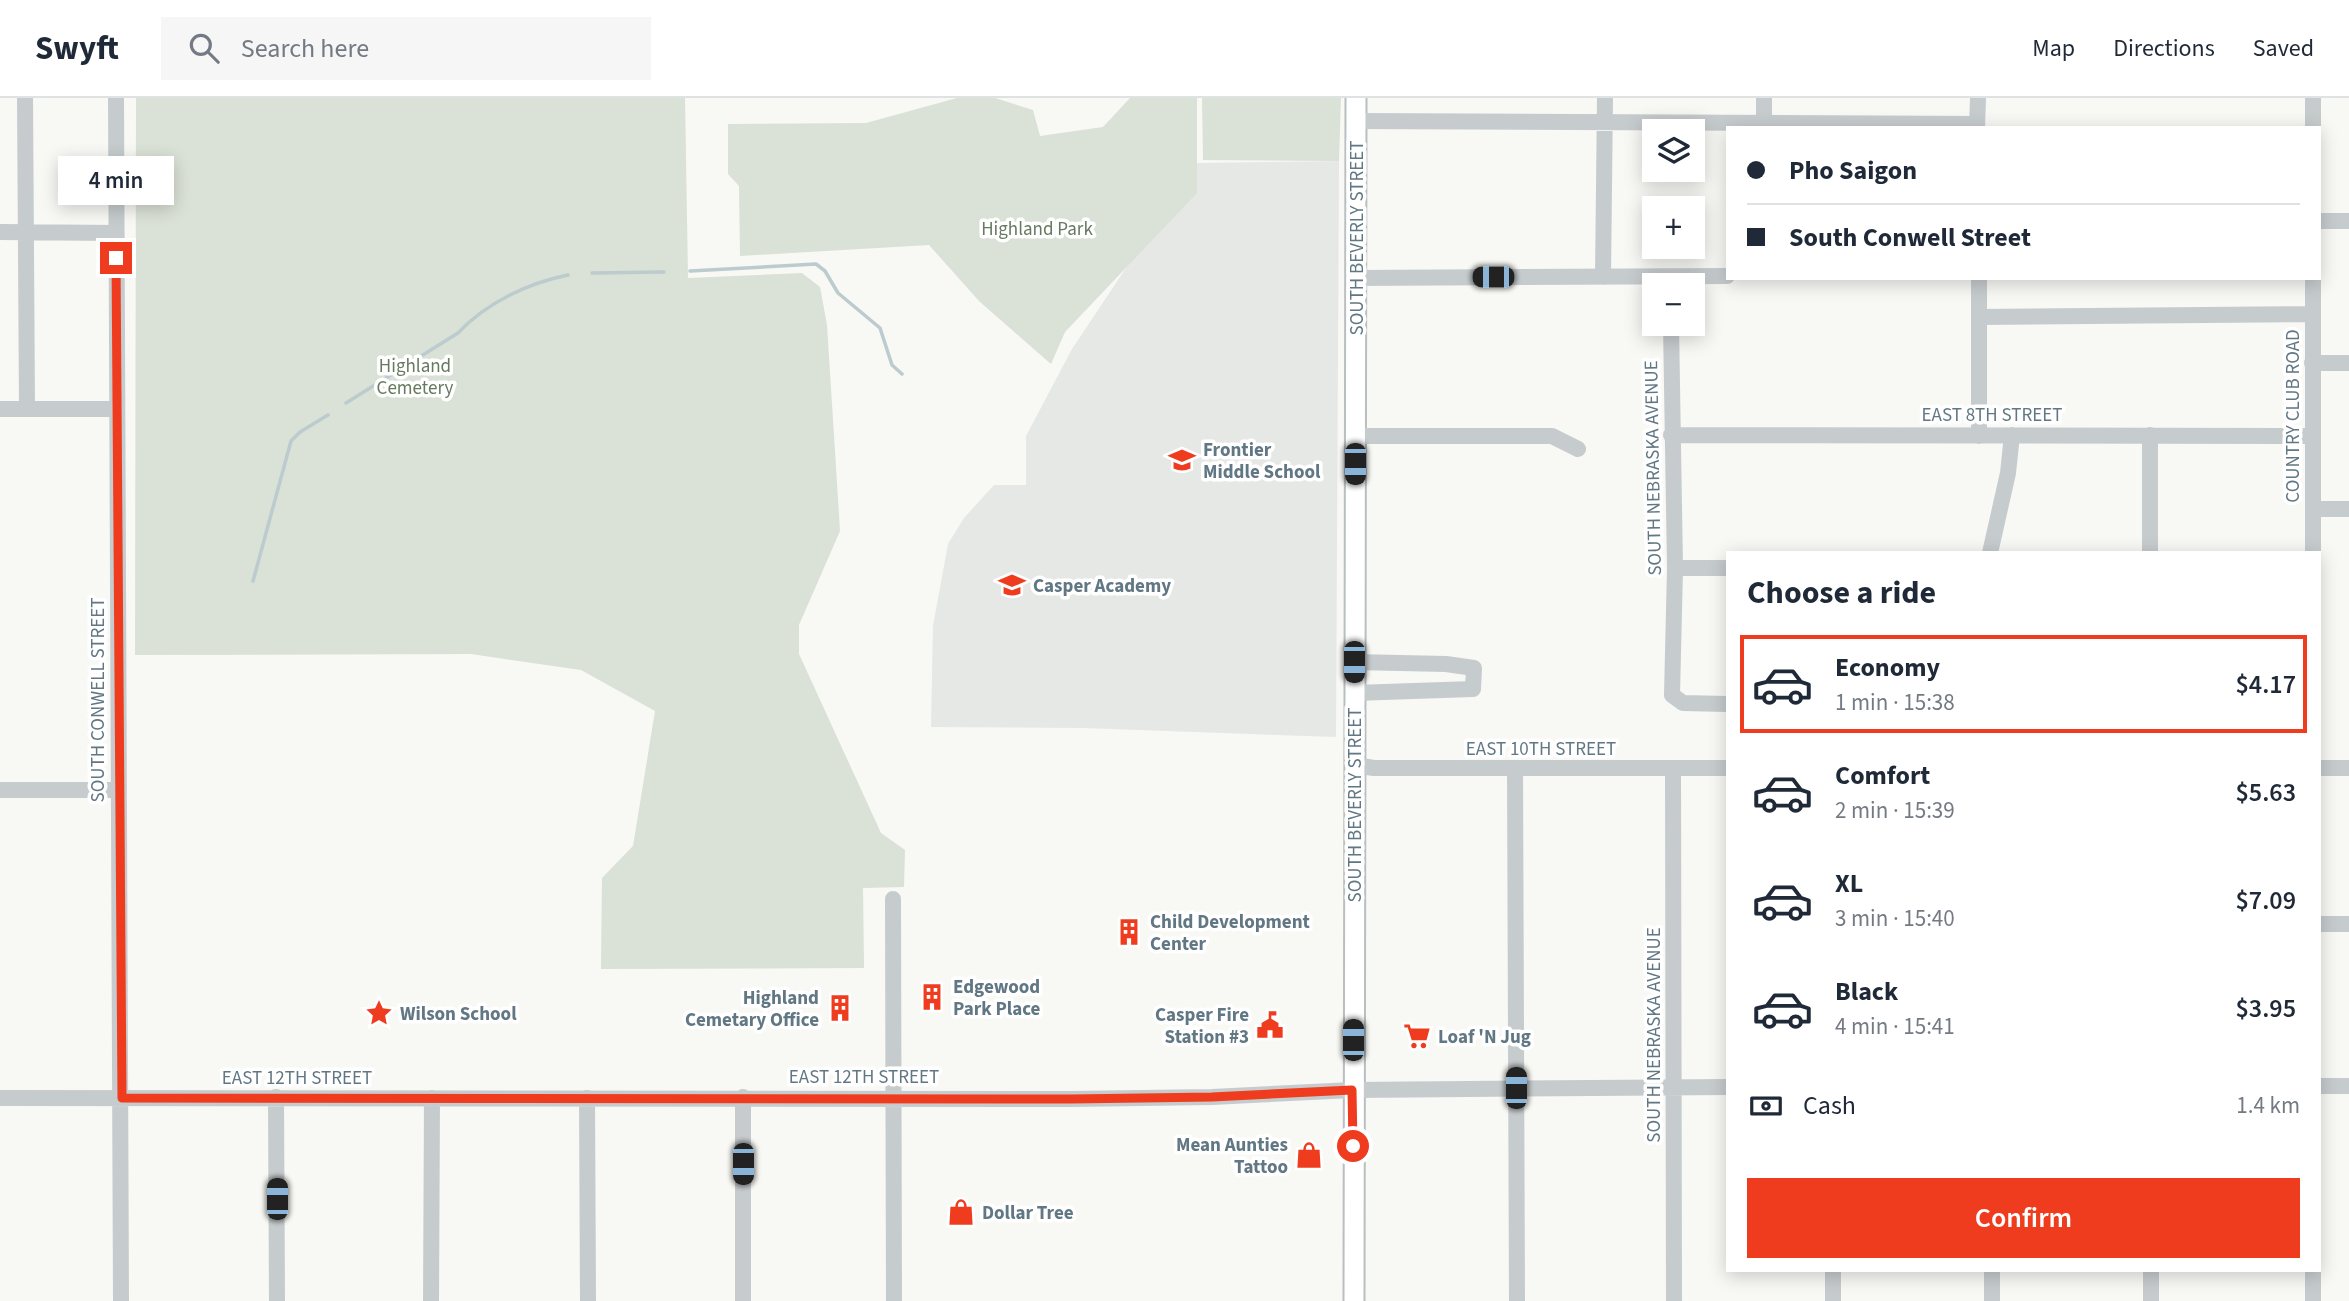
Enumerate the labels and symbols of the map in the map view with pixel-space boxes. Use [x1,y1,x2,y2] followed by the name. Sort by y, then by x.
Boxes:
[1344,141,1371,335] street label: SOUTH BEVERLY STREET
[58,156,174,206] callout: 4 min
[981,216,1093,243] park label: Highland Park
[100,242,132,274] route end
[1473,267,1515,288] car
[2280,329,2307,503] street label: COUNTRY CLUB ROAD
[377,353,454,402] park label: Highland Cemetery
[1638,360,1669,576] street label: SOUTH NEBRASKA AVENUE
[1922,402,2062,429] street label: EAST 8TH STREET
[1203,437,1321,486] place label: Frontier Middle School
[1345,443,1366,485] car
[1167,445,1197,475] school or university icon: Frontier Middle School
[997,570,1027,600] school or university icon: Casper Academy
[1033,573,1171,600] place label: Casper Academy
[85,598,112,802] street label: SOUTH CONWELL STREET
[1344,641,1365,683] car
[1342,708,1369,902] street label: SOUTH BEVERLY STREET
[1466,736,1616,763] street label: EAST 10TH STREET
[1150,909,1310,958] place label: Child Development Center
[1114,917,1144,947] building icon: Child Development Center
[1641,927,1668,1143] street label: SOUTH NEBRASKA AVENUE
[953,974,1041,1023] place label: Edgewood Park Place
[917,982,947,1012] building icon: Edgewood Park Place
[685,985,819,1034] place label: Highland Cemetary Office
[825,993,855,1023] building icon: Highland Cemetary Office
[364,998,394,1028] place icon: Wilson School
[400,1001,517,1028] place label: Wilson School
[1155,1002,1249,1051] place label: Casper Fire Station #3
[1255,1010,1285,1040] public building icon: Casper Fire Station #3
[1343,1019,1364,1061] car
[1402,1021,1432,1051] supermarket icon: Loaf 'N Jug
[1438,1024,1531,1051] place label: Loaf 'N Jug
[789,1064,939,1091] street label: EAST 12TH STREET
[222,1065,372,1092] street label: EAST 12TH STREET
[1506,1067,1527,1109] car
[1337,1130,1369,1162] route start
[1176,1132,1288,1181] place label: Mean Aunties Tattoo
[1294,1140,1324,1170] shop icon: Mean Aunties Tattoo
[733,1143,754,1185] car
[267,1178,288,1220] car
[946,1197,976,1227] shop icon: Dollar Tree
[982,1200,1074,1227] place label: Dollar Tree

